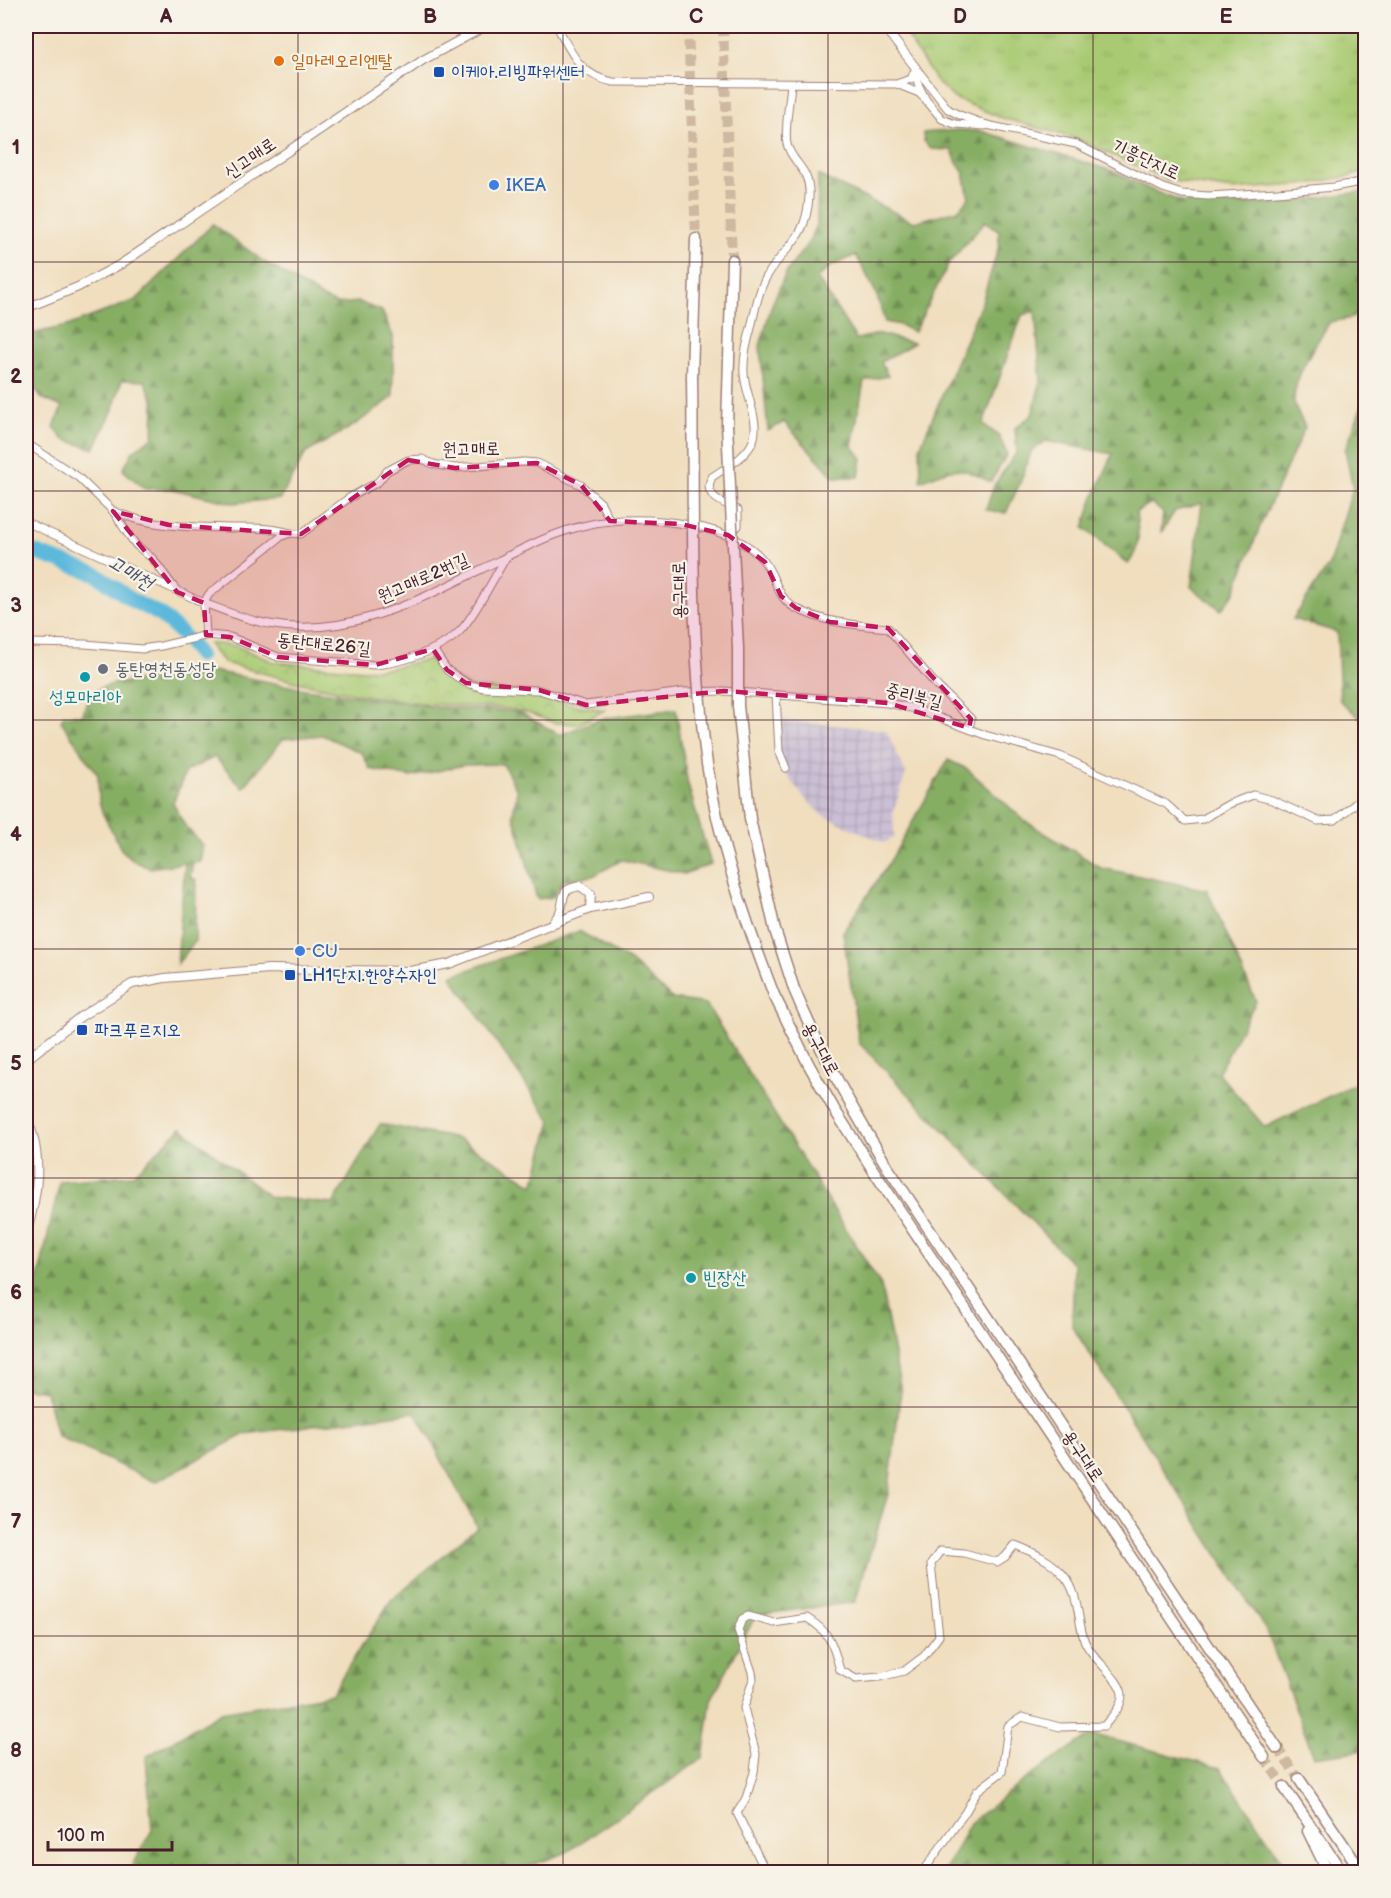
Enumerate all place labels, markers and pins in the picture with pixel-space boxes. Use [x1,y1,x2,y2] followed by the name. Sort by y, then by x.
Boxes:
[291,51,393,72] place label: 일마레오리엔탈
[272,54,286,68] marker: 일마레오리엔탈
[451,62,585,83] place label: 이케아.리빙파워센터
[432,65,446,79] marker: 이케아.리빙파워센터
[506,175,546,196] place label: IKEA
[487,178,501,192] marker: IKEA
[115,659,217,680] place label: 동탄영천동성당
[96,662,110,676] marker: 동탄영천동성당
[78,670,92,684] marker: 성모마리아
[49,687,122,708] place label: 성모마리아
[312,941,338,962] place label: CU
[293,944,307,958] marker: CU
[302,965,437,986] place label: LH1단지.한양수자인
[283,968,297,982] marker: LH1단지.한양수자인
[94,1020,181,1041] place label: 파크푸르지오
[75,1023,89,1037] marker: 파크푸르지오
[703,1268,747,1289] place label: 빈장산
[684,1271,698,1285] marker: 빈장산

